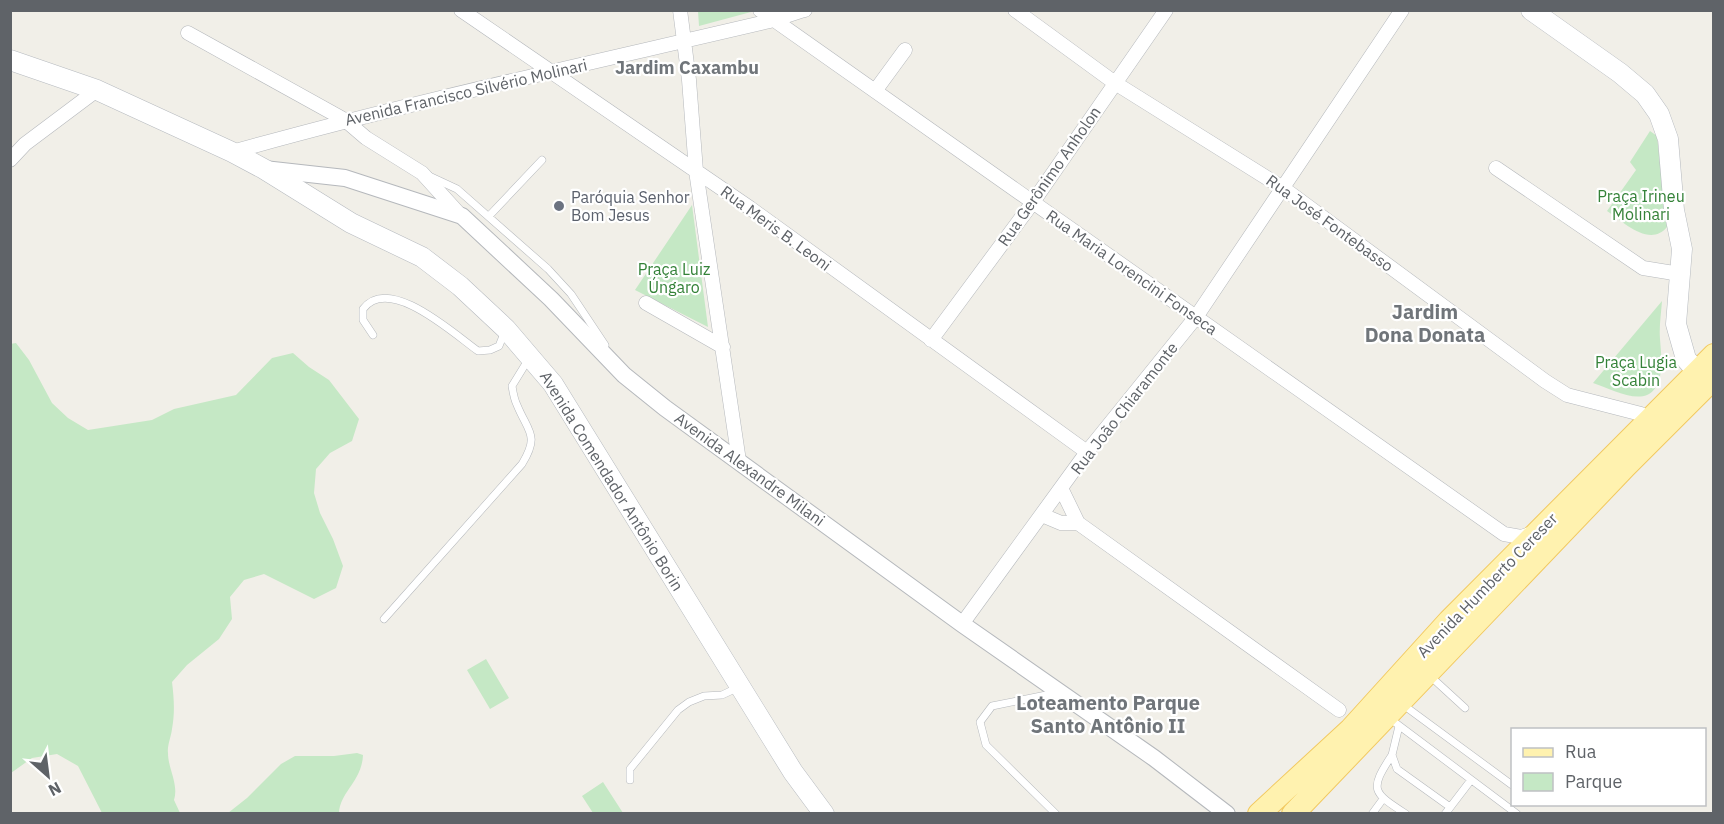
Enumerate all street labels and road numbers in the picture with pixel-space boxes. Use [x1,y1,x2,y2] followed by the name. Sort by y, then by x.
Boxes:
[343,54,589,130] street label: Avenida Francisco Silvério Molinari
[993,102,1105,250] street label: Rua Gerônimo Anholon
[1263,170,1398,276] street label: Rua José Fontebasso
[717,181,835,275] street label: Rua Meris B. Leoni
[1042,205,1222,339] street label: Rua Maria Lorencini Fonseca
[1066,338,1182,478] street label: Rua João Chiaramonte
[536,367,688,595] street label: Avenida Comendador Antônio Borin
[671,408,829,530] street label: Avenida Alexandre Milani
[1413,508,1562,662] street label: Avenida Humberto Cereser

